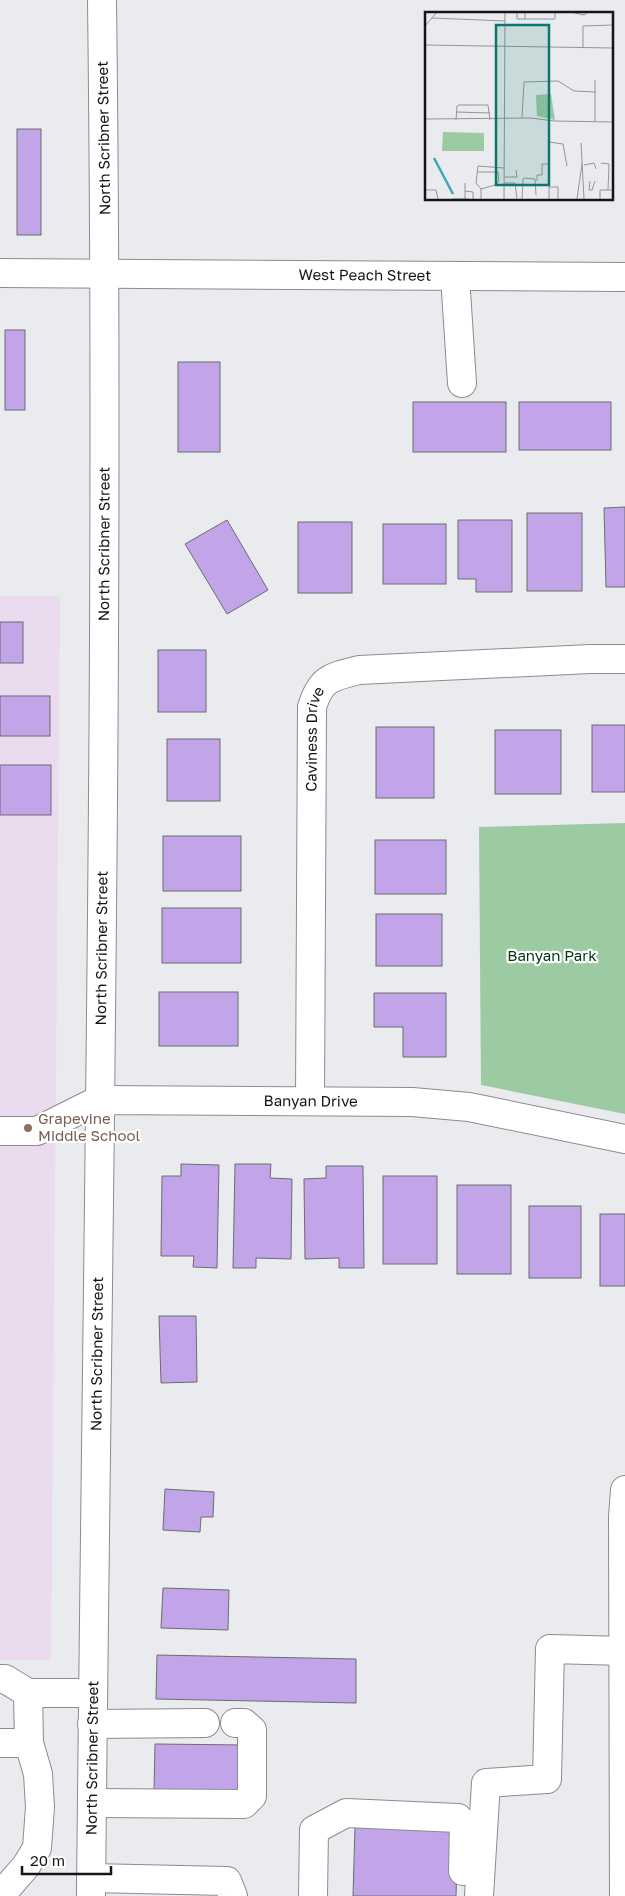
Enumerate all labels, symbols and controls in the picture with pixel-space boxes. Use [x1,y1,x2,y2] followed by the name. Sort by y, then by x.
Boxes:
[425,12,612,200] inset map
[93,61,113,215] street label: North Scribner Street
[299,265,431,284] street label: West Peach Street
[94,467,113,621] street label: North Scribner Street
[302,683,327,792] street label: Caviness Drive
[91,871,110,1025] street label: North Scribner Street
[507,946,597,964] park label: Banyan Park
[264,1091,358,1110] street label: Banyan Drive
[38,1109,140,1144] place label: Grapevine Middle School
[22,1122,34,1134] marker: Grapevine Middle School
[86,1277,106,1431] street label: North Scribner Street
[82,1681,101,1835] street label: North Scribner Street
[22,1844,111,1876] scale bar
[30,1851,65,1869] text: 20 m

